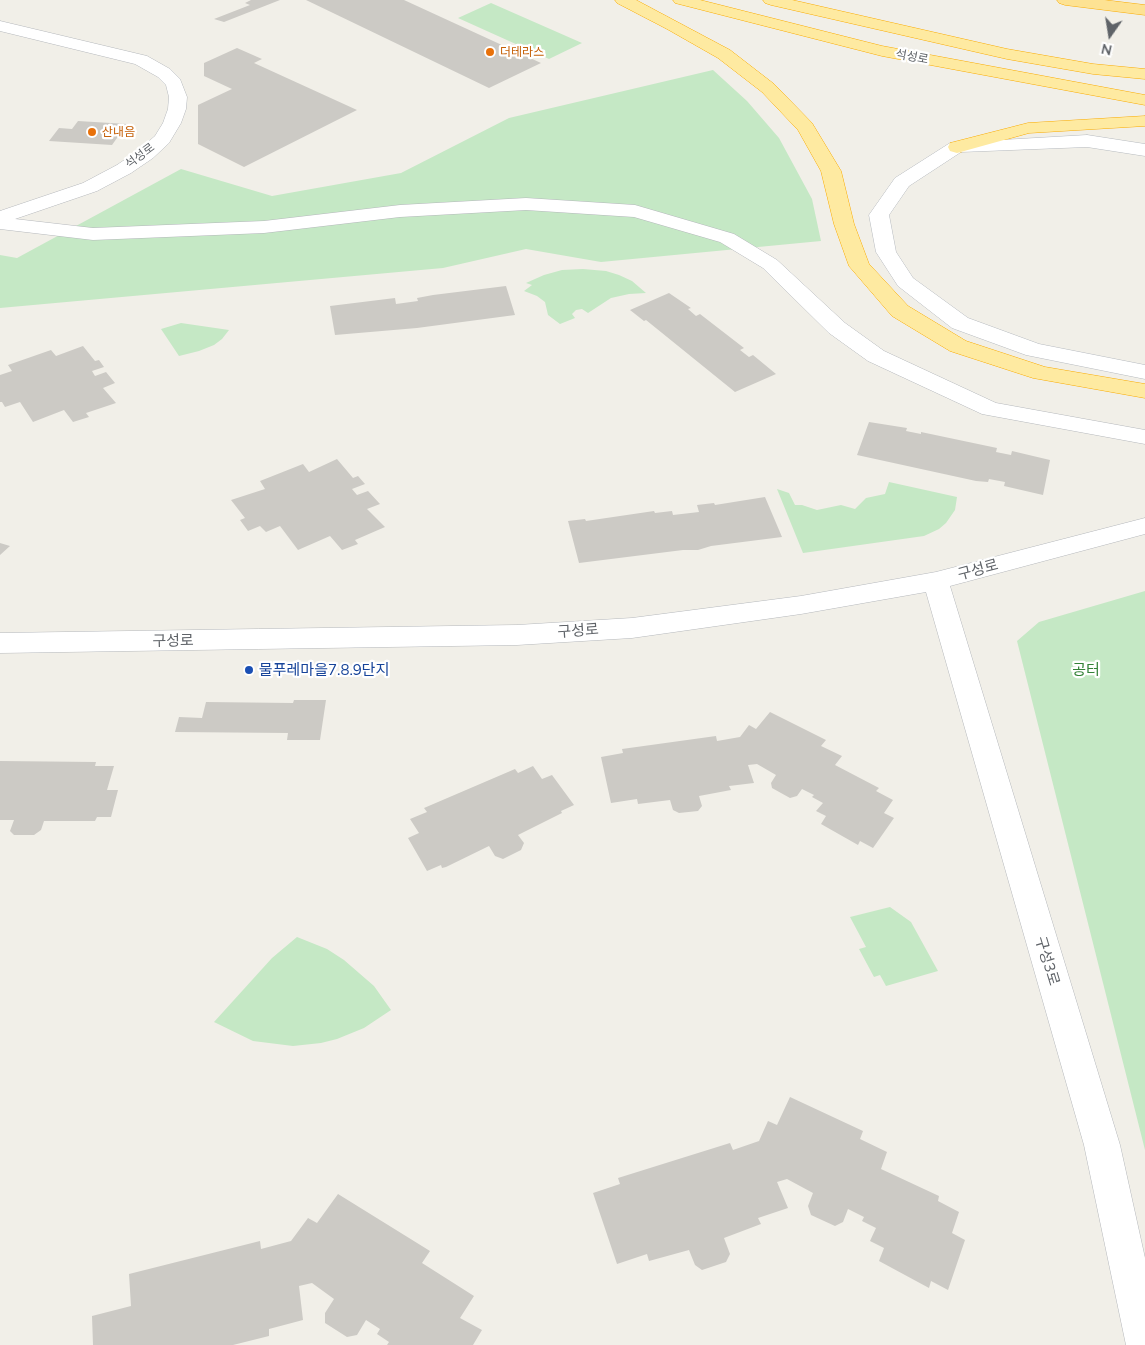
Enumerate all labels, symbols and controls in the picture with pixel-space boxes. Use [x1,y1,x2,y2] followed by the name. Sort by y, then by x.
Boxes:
[1085,10,1135,60] north arrow
[1099,40,1114,60] text: N
[500,45,544,59] place label: 더테라스
[484,46,496,58] marker: 더테라스
[894,47,930,67] street label: 석성로
[102,125,135,139] place label: 산내음
[86,126,98,138] marker: 산내음
[122,140,158,172] street label: 석성로
[956,556,1000,584] street label: 구성로
[557,621,599,641] street label: 구성로
[152,632,194,650] street label: 구성로
[259,661,389,679] place label: 물푸레마을7.8.9단지
[1072,661,1100,679] park label: 공터
[243,664,255,676] marker: 물푸레마을7.8.9단지
[1031,934,1063,988] street label: 구성3로

